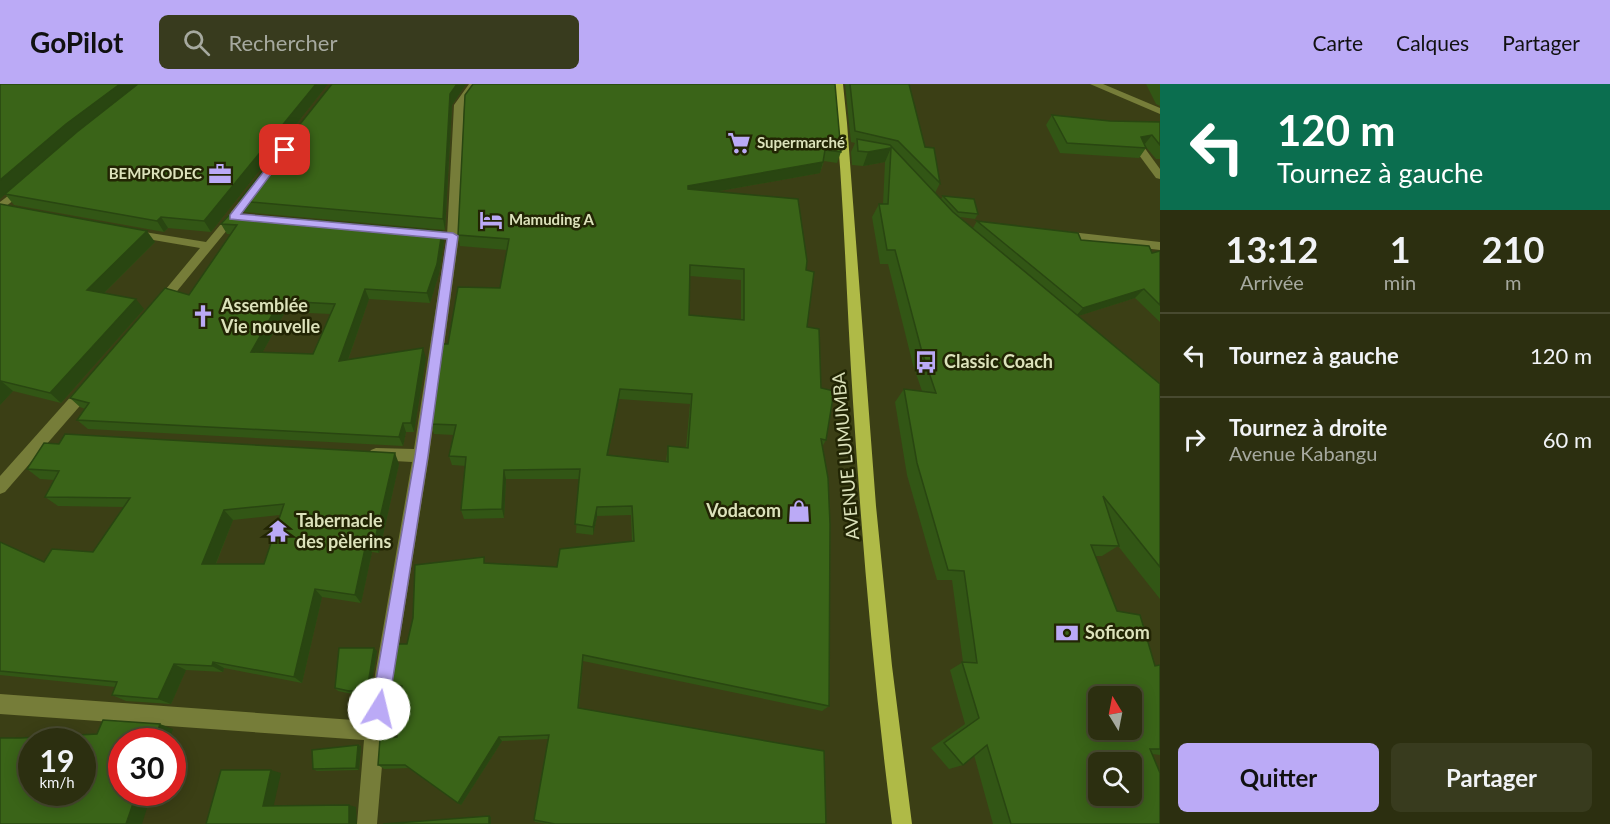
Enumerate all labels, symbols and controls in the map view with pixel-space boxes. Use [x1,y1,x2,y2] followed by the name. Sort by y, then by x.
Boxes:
[159,15,579,69] search box
[30,25,123,59] text: GoPilot
[180,26,213,59] icon: search
[228,29,337,56] text: Rechercher
[1312,30,1363,55] text: Carte
[1396,30,1469,55] text: Calques
[1502,30,1580,55] text: Partager
[1277,105,1395,155] text: 120 m
[1178,108,1256,186] icon: left
[259,124,310,175] pin
[726,130,752,156] supermarket icon: Supermarché
[268,133,301,166] icon: arrive
[757,133,845,151] place label: Supermarché
[1277,156,1483,189] text: Tournez à gauche
[207,161,233,187] office icon: BEMPRODEC
[109,164,202,182] place label: BEMPRODEC
[478,207,504,233] hotel icon: Mamuding A
[509,210,594,228] place label: Mamuding A
[1226,227,1318,271] text: 13:12
[1390,227,1411,271] text: 1
[1482,227,1544,271] text: 210
[1240,270,1304,294] text: Arrivée
[1384,270,1416,294] text: min
[1505,270,1521,294] text: m
[220,294,320,337] place label: Assemblée Vie nouvelle
[190,303,216,329] church icon: Assemblée Vie nouvelle
[1178,339,1211,372] icon: left
[1229,342,1399,369] text: Tournez à gauche
[1530,342,1592,369] text: 120 m
[913,349,939,375] bus stop icon: Classic Coach
[944,350,1053,372] place label: Classic Coach
[827,371,863,541] street label: AVENUE LUMUMBA
[1229,414,1387,441] text: Tournez à droite
[1178,423,1211,456] icon: right
[1543,426,1592,453] text: 60 m
[1229,441,1377,465] text: Avenue Kabangu
[786,498,812,524] shop icon: Vodacom
[705,499,781,521] place label: Vodacom
[296,509,391,552] place label: Tabernacle des pèlerins
[265,518,291,544] temple icon: Tabernacle des pèlerins
[1054,620,1080,646] bank icon: Soficom
[1085,621,1150,643] place label: Soficom
[347,677,411,741] position arrow
[1088,686,1142,740] north arrow
[1088,686,1142,806] map controls
[108,728,186,806] speed limit sign: 30
[40,742,74,778] text: 19
[1178,743,1379,812] button: Quitter
[1391,743,1592,812] button: Partager
[1088,752,1142,806] button: search
[39,773,75,791] text: km/h

